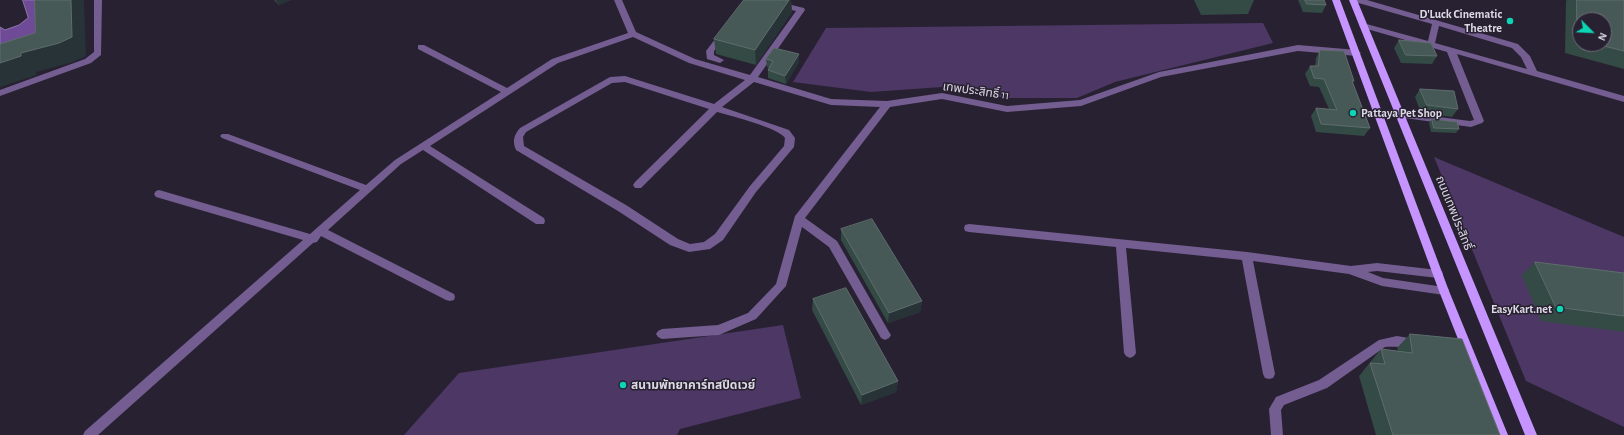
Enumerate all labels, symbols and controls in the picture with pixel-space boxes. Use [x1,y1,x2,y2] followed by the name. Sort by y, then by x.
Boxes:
[1419,7,1502,35] place label: D'Luck Cinematic Theatre
[1572,12,1612,52] north arrow
[1505,16,1515,26] marker: D'Luck Cinematic Theatre
[1596,31,1609,42] text: N
[942,79,1010,103] street label: เทพประสิทธิ์ 11
[1361,106,1442,120] place label: Pattaya Pet Shop
[1348,108,1358,118] marker: Pattaya Pet Shop
[1433,174,1475,252] street label: ถนนเทพประสิทธิ์
[1491,302,1552,316] place label: EasyKart.net
[1555,304,1565,314] marker: EasyKart.net
[631,378,755,392] place label: สนามพัทยาคาร์ทสปีดเวย์
[618,380,628,390] marker: สนามพัทยาคาร์ทสปีดเวย์

